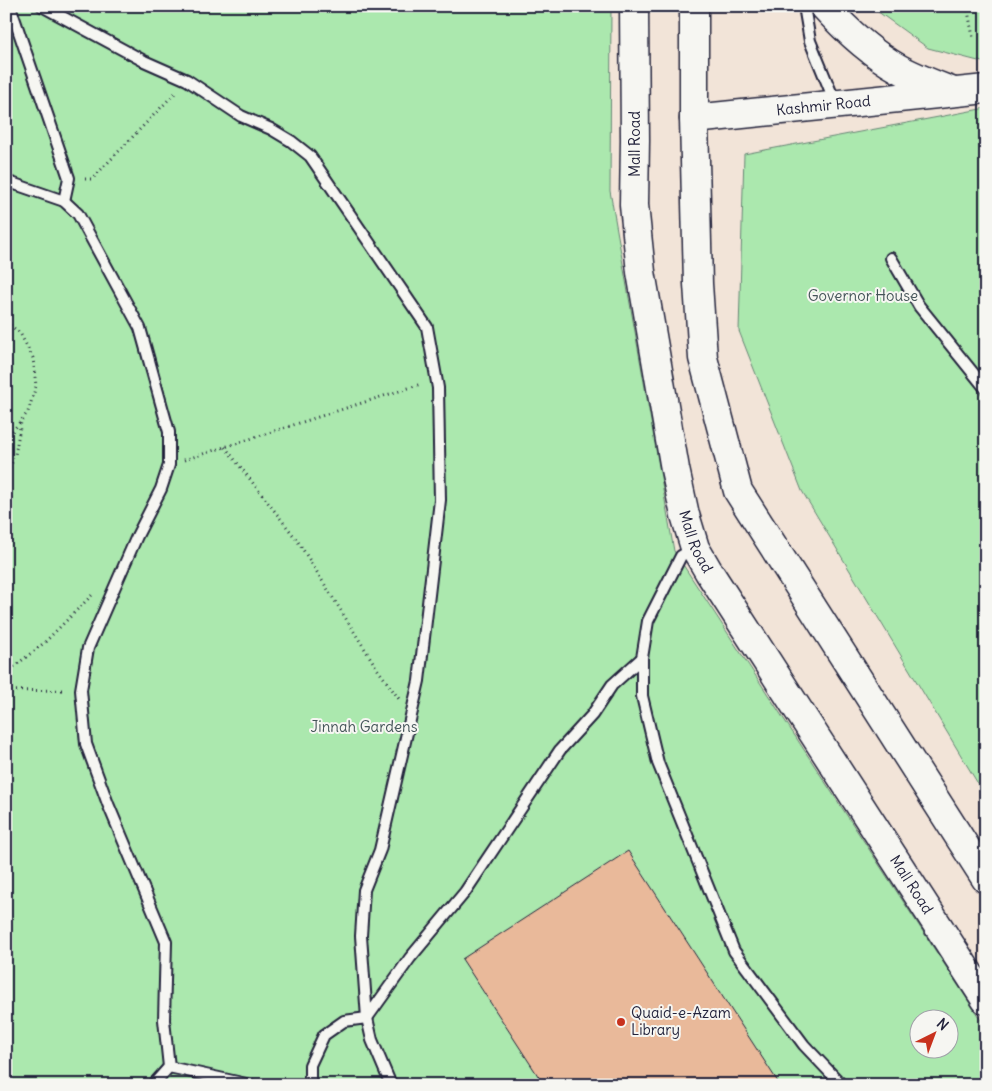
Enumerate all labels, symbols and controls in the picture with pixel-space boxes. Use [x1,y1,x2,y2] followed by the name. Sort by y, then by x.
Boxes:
[775,91,871,120] street label: Kashmir Road
[625,111,644,177] street label: Mall Road
[808,286,918,305] park label: Governor House
[675,508,717,576] street label: Mall Road
[311,717,418,736] park label: Jinnah Gardens
[886,851,938,917] street label: Mall Road
[631,1003,731,1039] place label: Quaid-e-Azam Library
[910,1008,960,1058] north arrow
[933,1014,952,1034] text: N
[615,1016,627,1028] marker: Quaid-e-Azam Library

